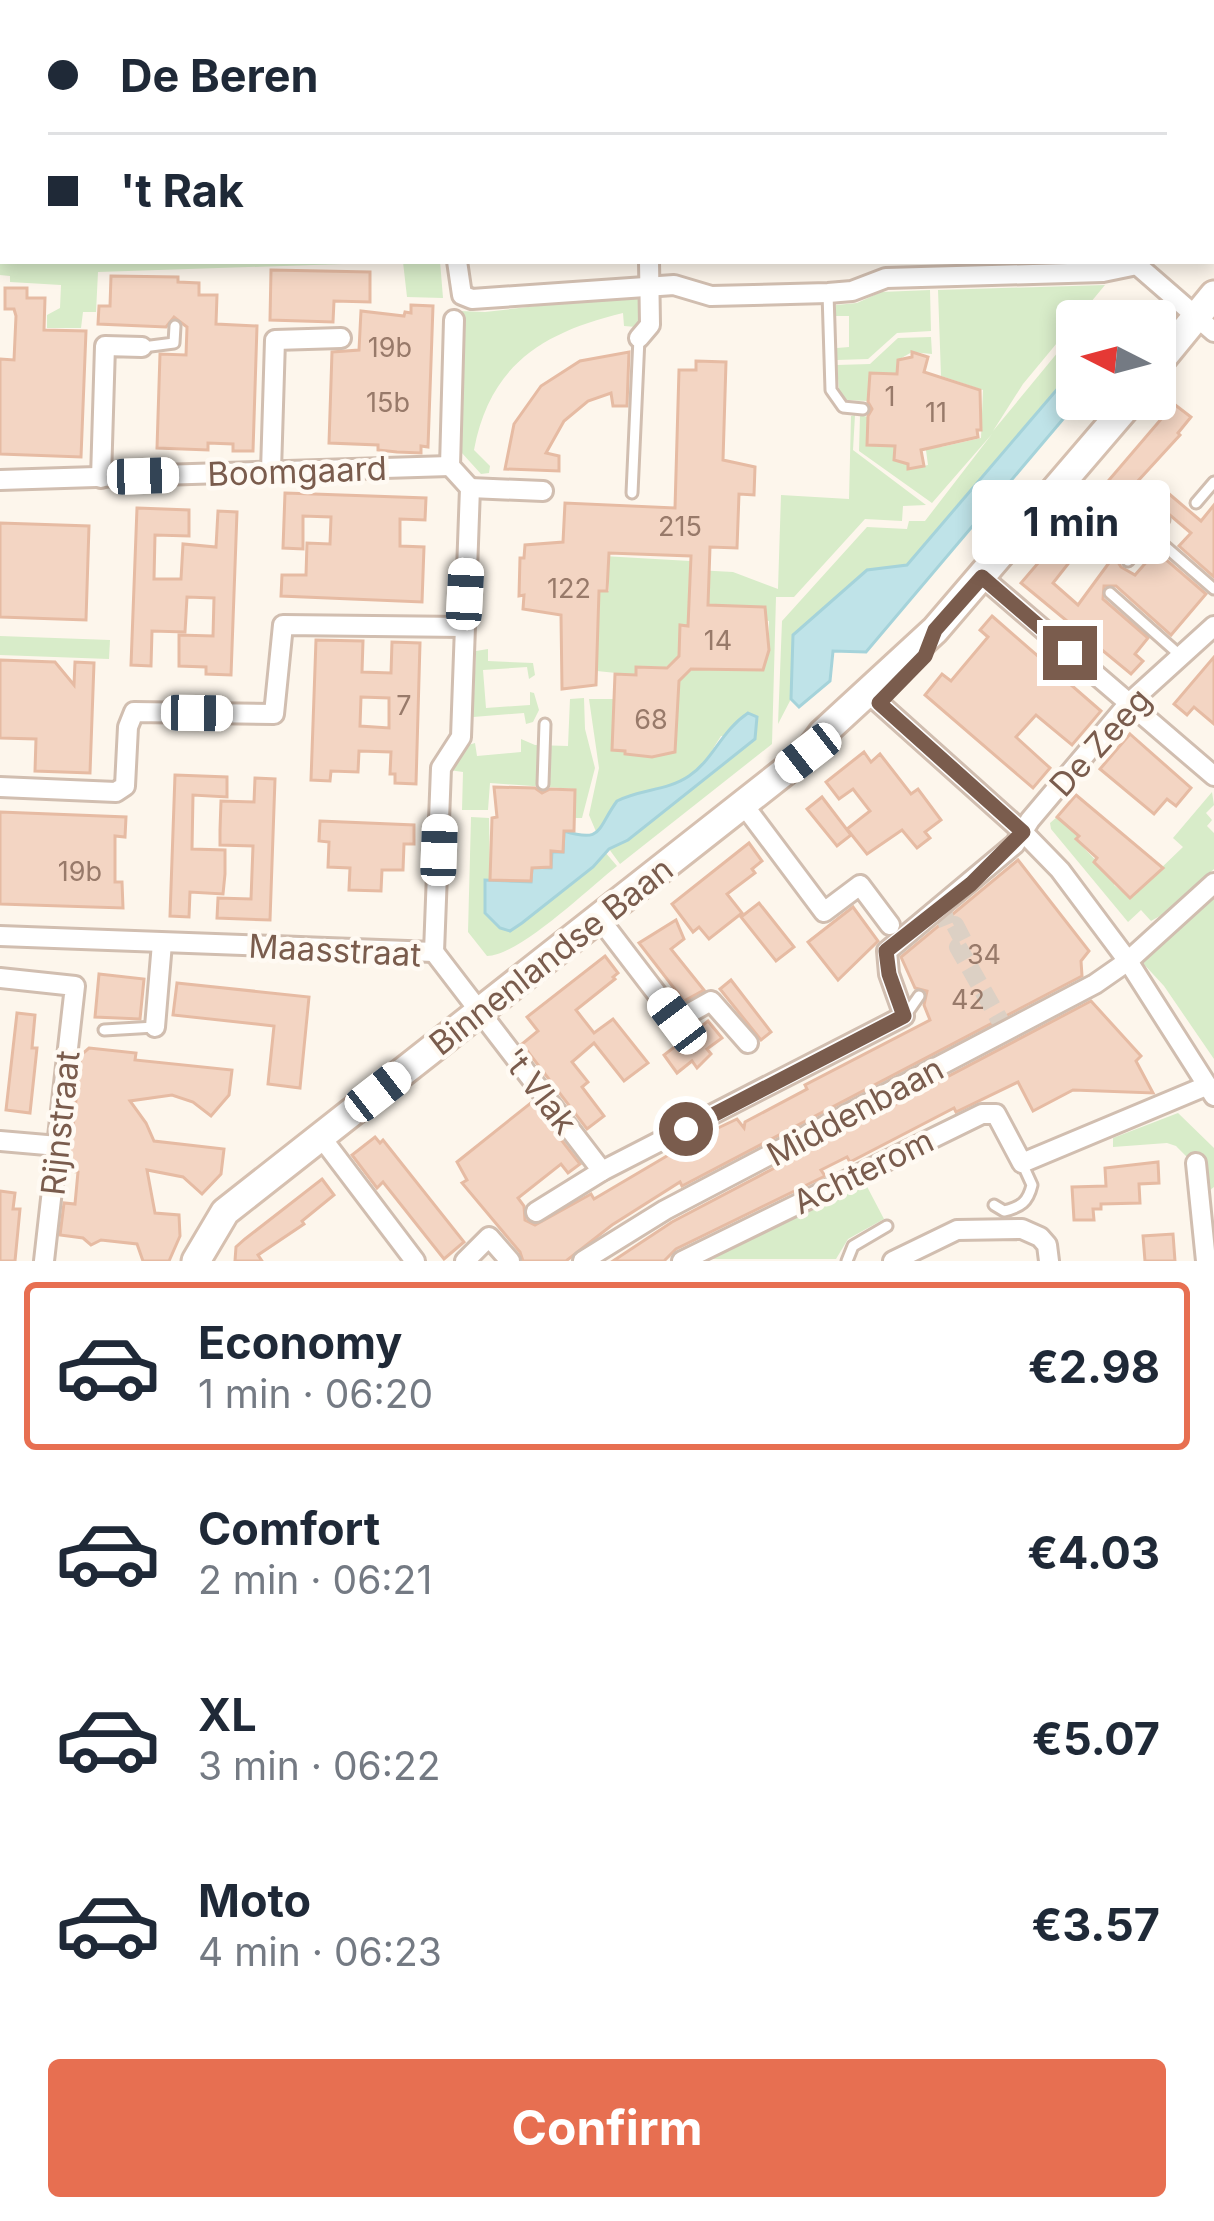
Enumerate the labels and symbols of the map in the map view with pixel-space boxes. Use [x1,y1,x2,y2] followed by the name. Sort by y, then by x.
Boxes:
[1056,300,1176,420] north arrow
[368,331,412,364] house number: 19b
[885,380,895,413] house number: 1
[366,386,410,419] house number: 15b
[925,396,947,429] house number: 11
[207,448,387,494] street label: Boomgaard
[106,457,180,495] car
[971,479,1169,563] callout: 1 min
[658,510,702,543] house number: 215
[445,557,485,631] car
[547,572,591,605] house number: 122
[704,624,732,657] house number: 14
[1043,626,1097,680] route end
[1041,680,1159,804] street label: De Zeeg
[396,689,412,722] house number: 7
[161,694,233,732] car
[634,703,668,736] house number: 68
[769,717,847,789] car
[420,813,458,887] car
[421,849,681,1063] street label: Binnenlandse Baan
[58,855,102,888] house number: 19b
[248,926,423,975] street label: Maasstraat
[967,938,1001,971] house number: 34
[641,981,713,1061] car
[951,983,985,1016] house number: 42
[494,1040,586,1142] street label: 't Vlak
[760,1048,950,1174] street label: Middenbaan
[33,1049,88,1197] street label: Rijnstraat
[339,1056,417,1128] car
[659,1102,713,1156] route start
[786,1120,940,1222] street label: Achterom

